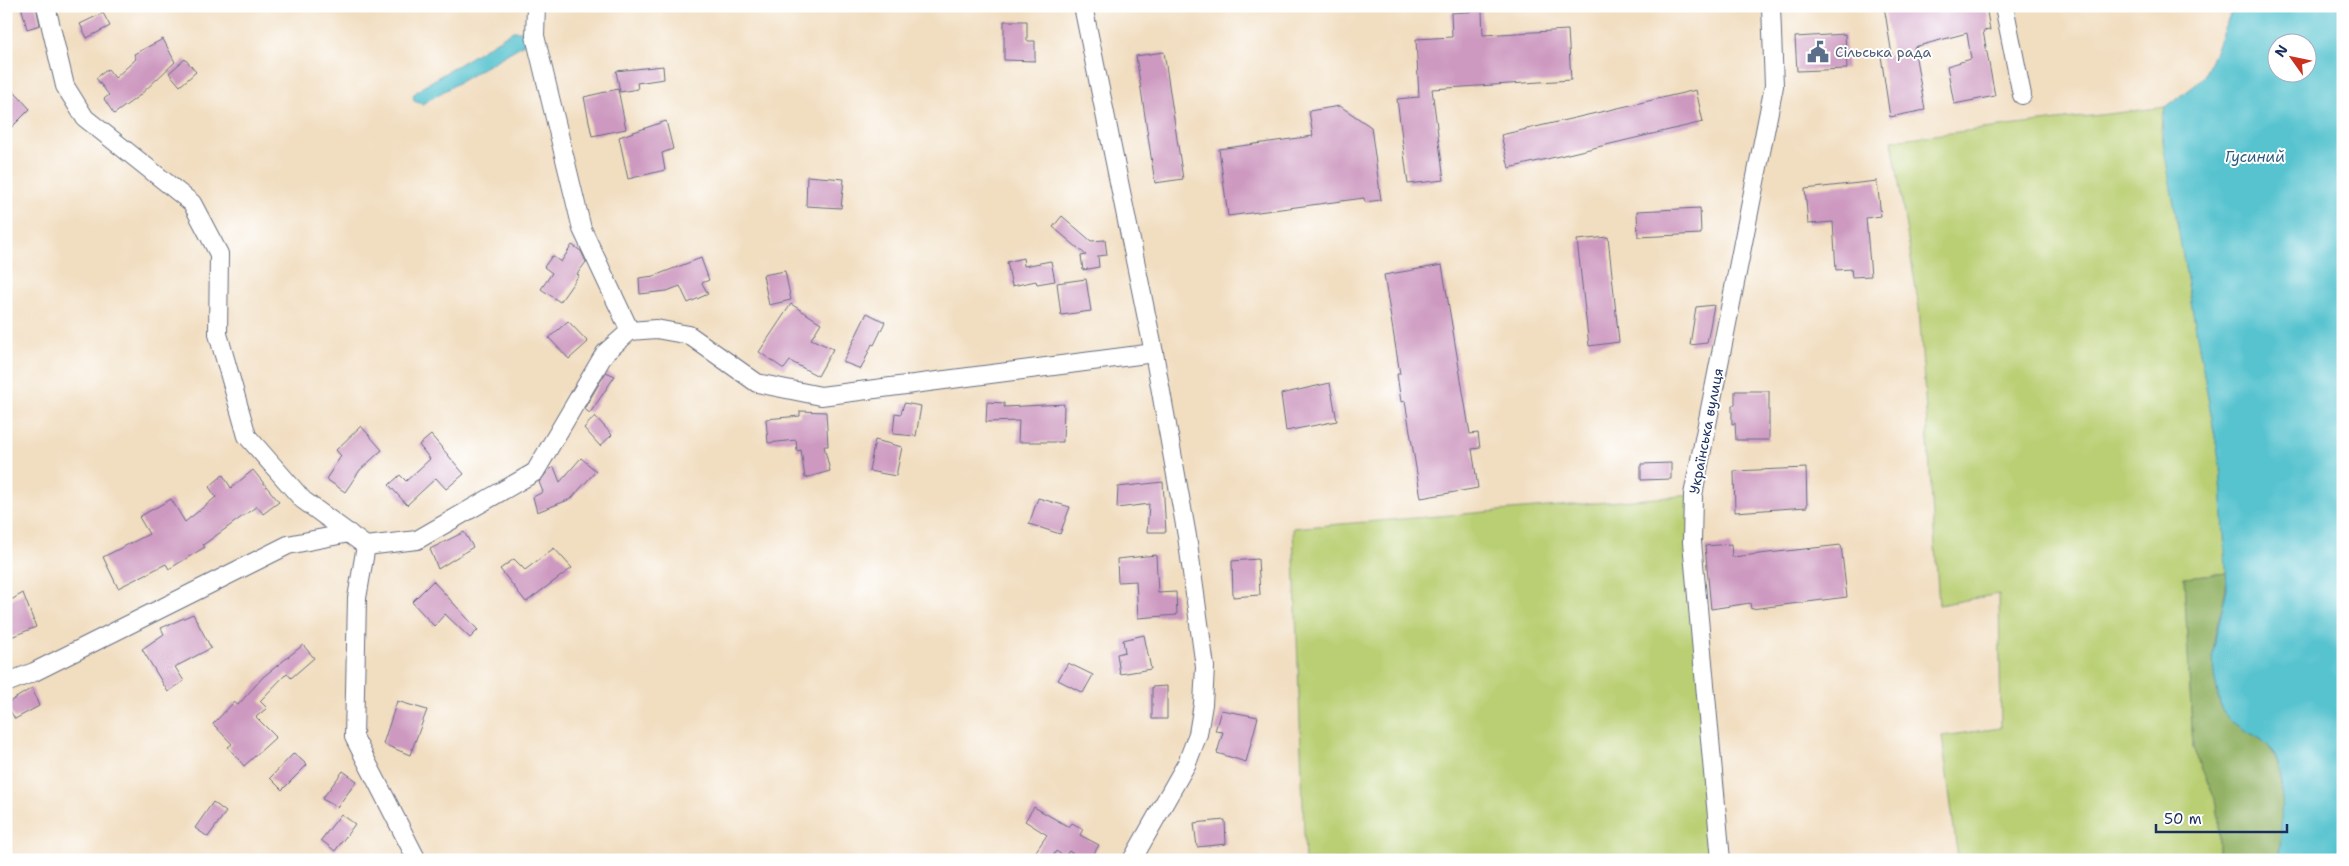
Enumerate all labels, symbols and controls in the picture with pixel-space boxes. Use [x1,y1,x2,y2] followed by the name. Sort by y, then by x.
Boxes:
[2266,32,2316,82] north arrow
[1805,39,1831,65] public building icon: Сільська рада
[2271,41,2292,60] text: N
[1835,43,1931,61] place label: Сільська рада
[2225,147,2285,167] water label: Гусиний
[1685,367,1727,495] street label: Українська вулиця
[2156,801,2288,833] scale bar
[2164,809,2202,829] text: 50 m

